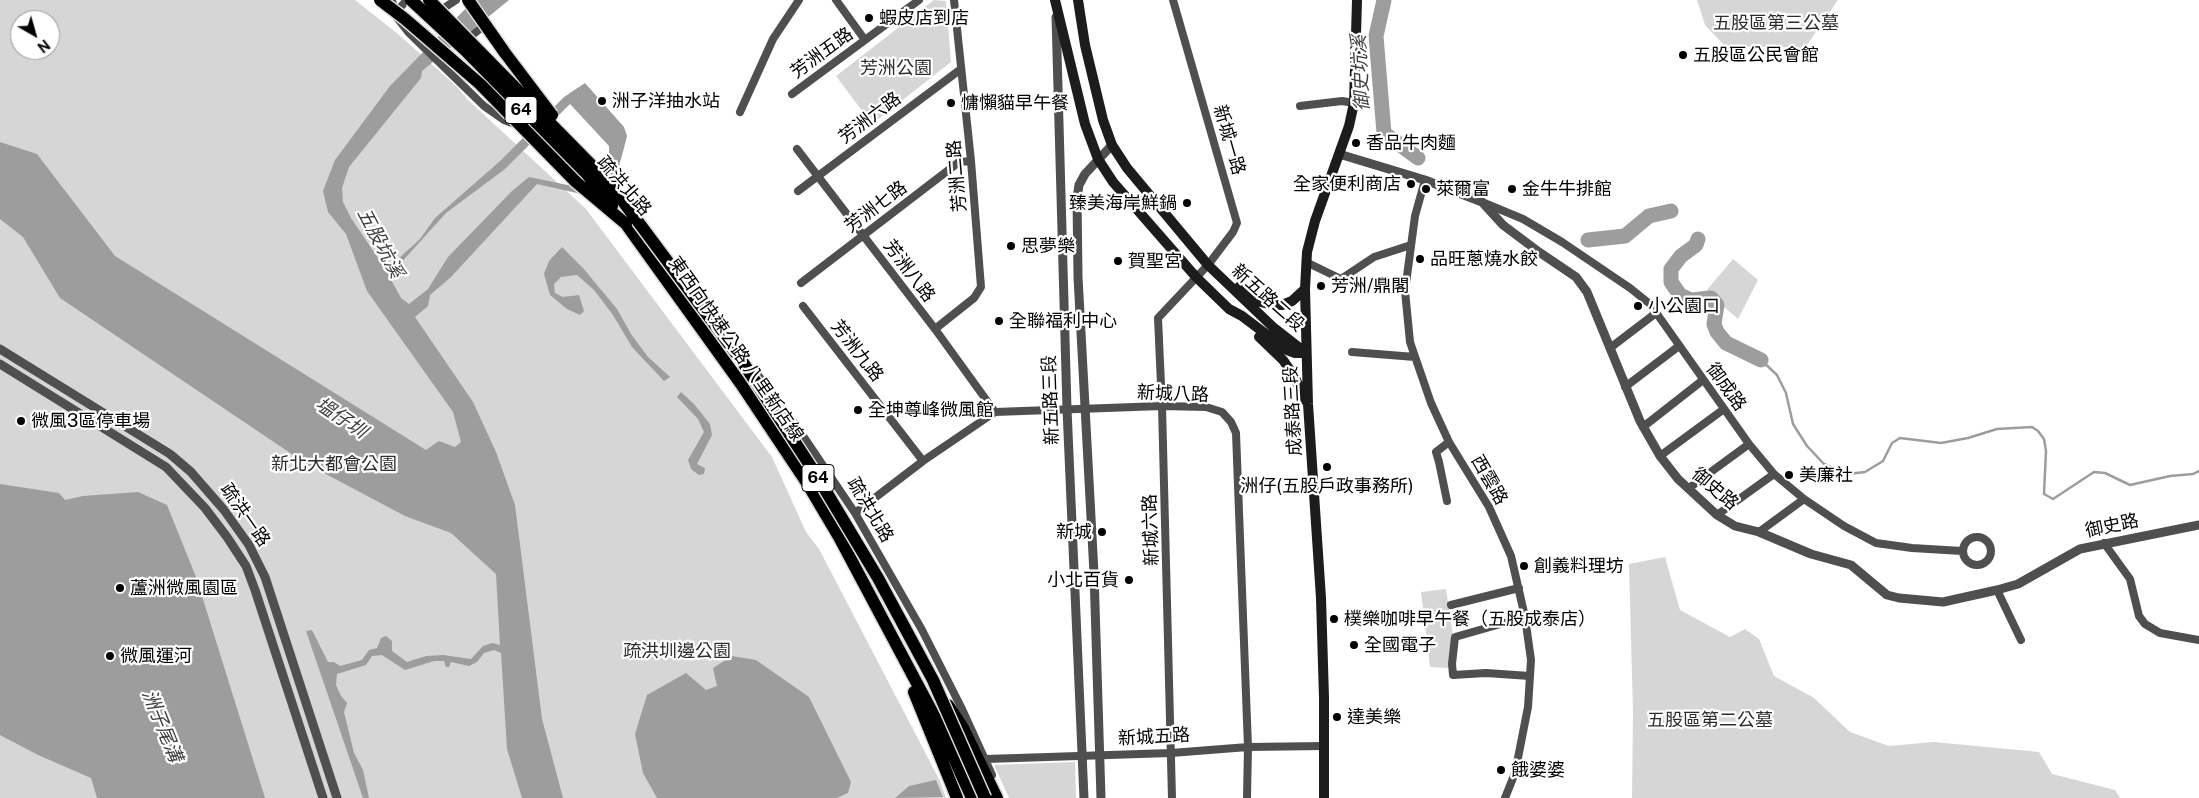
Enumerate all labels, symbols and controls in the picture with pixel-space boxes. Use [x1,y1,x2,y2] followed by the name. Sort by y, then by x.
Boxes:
[879,7,969,29] place label: 蝦皮店到店
[10,10,60,60] north arrow
[863,12,875,24] marker: 蝦皮店到店
[1713,12,1839,34] park label: 五股區第三公墓
[787,23,857,83] street label: 芳洲五路
[1348,34,1374,112] water label: 御史坑溪
[34,36,53,56] text: N
[1693,44,1819,66] place label: 五股區公民會館
[1677,49,1689,61] marker: 五股區公民會館
[860,57,932,79] park label: 芳洲公園
[835,88,905,148] street label: 芳洲六路
[612,90,720,112] place label: 洲子洋抽水站
[961,92,1069,114] place label: 慵懶貓早午餐
[596,95,608,107] marker: 洲子洋抽水站
[505,96,537,124] road number: 64
[945,97,957,109] marker: 慵懶貓早午餐
[1209,102,1249,178] street label: 新城一路
[1366,132,1456,154] place label: 香品牛肉麵
[1350,137,1362,149] marker: 香品牛肉麵
[943,139,971,213] street label: 芳洲二路
[592,152,656,220] street label: 疏洪北路
[1293,173,1401,195] place label: 全家便利商店
[841,177,911,237] street label: 芳洲七路
[1405,178,1417,190] marker: 全家便利商店
[1436,178,1490,200] place label: 萊爾富
[1522,178,1612,200] place label: 金牛牛排館
[1420,183,1432,195] marker: 萊爾富
[1506,183,1518,195] marker: 金牛牛排館
[1069,192,1177,214] place label: 臻美海岸鮮鍋
[1181,197,1193,209] marker: 臻美海岸鮮鍋
[352,204,408,282] water label: 五股坑溪
[1021,235,1075,257] place label: 思夢樂
[879,236,939,306] street label: 芳洲八路
[1005,240,1017,252] marker: 思夢樂
[1430,248,1538,270] place label: 品旺蔥燒水餃
[1128,250,1182,272] place label: 賀聖宮
[664,253,808,445] street label: 東西向快速公路 八里新店線
[1414,253,1426,265] marker: 品旺蔥燒水餃
[1112,255,1124,267] marker: 賀聖宮
[1227,260,1309,336] street label: 新五路二段
[1331,275,1409,297] place label: 芳洲/鼎閣
[1315,280,1327,292] marker: 芳洲/鼎閣
[1648,295,1720,317] place label: 小公園口
[1632,300,1644,312] marker: 小公園口
[1009,310,1117,332] place label: 全聯福利中心
[993,315,1005,327] marker: 全聯福利中心
[826,316,888,386] street label: 芳洲九路
[1039,355,1063,445] street label: 新五路三段
[1701,359,1751,415] street label: 御成路
[1280,365,1306,457] street label: 成泰路三段
[1137,382,1209,406] street label: 新城八路
[311,393,371,443] water label: 塭仔圳
[868,399,994,421] place label: 全坤尊峰微風館
[852,404,864,416] marker: 全坤尊峰微風館
[31,410,150,432] place label: 微風3區停車場
[15,415,27,427] marker: 微風3區停車場
[1466,451,1512,509] street label: 西雲路
[271,453,397,475] park label: 新北大都會公園
[1321,461,1333,473] marker: 洲仔(五股戶政事務所)
[1687,463,1743,515] street label: 御史路
[802,464,834,492] road number: 64
[1799,464,1853,486] place label: 美廉社
[1783,469,1795,481] marker: 美廉社
[842,474,898,546] street label: 疏洪北路
[1240,475,1414,497] place label: 洲仔(五股戶政事務所)
[216,479,274,551] street label: 疏洪一路
[1139,494,1163,566] street label: 新城六路
[2083,510,2141,542] street label: 御史路
[1056,521,1092,543] place label: 新城
[1096,526,1108,538] marker: 新城
[1534,555,1624,577] place label: 創義料理坊
[1518,560,1530,572] marker: 創義料理坊
[1047,569,1119,591] place label: 小北百貨
[1123,574,1135,586] marker: 小北百貨
[130,577,238,599] place label: 蘆洲微風園區
[114,582,126,594] marker: 蘆洲微風園區
[1344,608,1596,630] place label: 樸樂咖啡早午餐（五股成泰店）
[1328,613,1340,625] marker: 樸樂咖啡早午餐（五股成泰店）
[1364,634,1436,656] place label: 全國電子
[1348,639,1360,651] marker: 全國電子
[623,640,731,662] park label: 疏洪圳邊公園
[120,645,192,667] place label: 微風運河
[104,650,116,662] marker: 微風運河
[137,686,187,766] water label: 洲子尾溝
[1347,706,1401,728] place label: 達美樂
[1647,709,1773,731] park label: 五股區第二公墓
[1331,711,1343,723] marker: 達美樂
[1117,724,1191,750] street label: 新城五路
[1511,759,1565,781] place label: 餓婆婆
[1495,764,1507,776] marker: 餓婆婆

